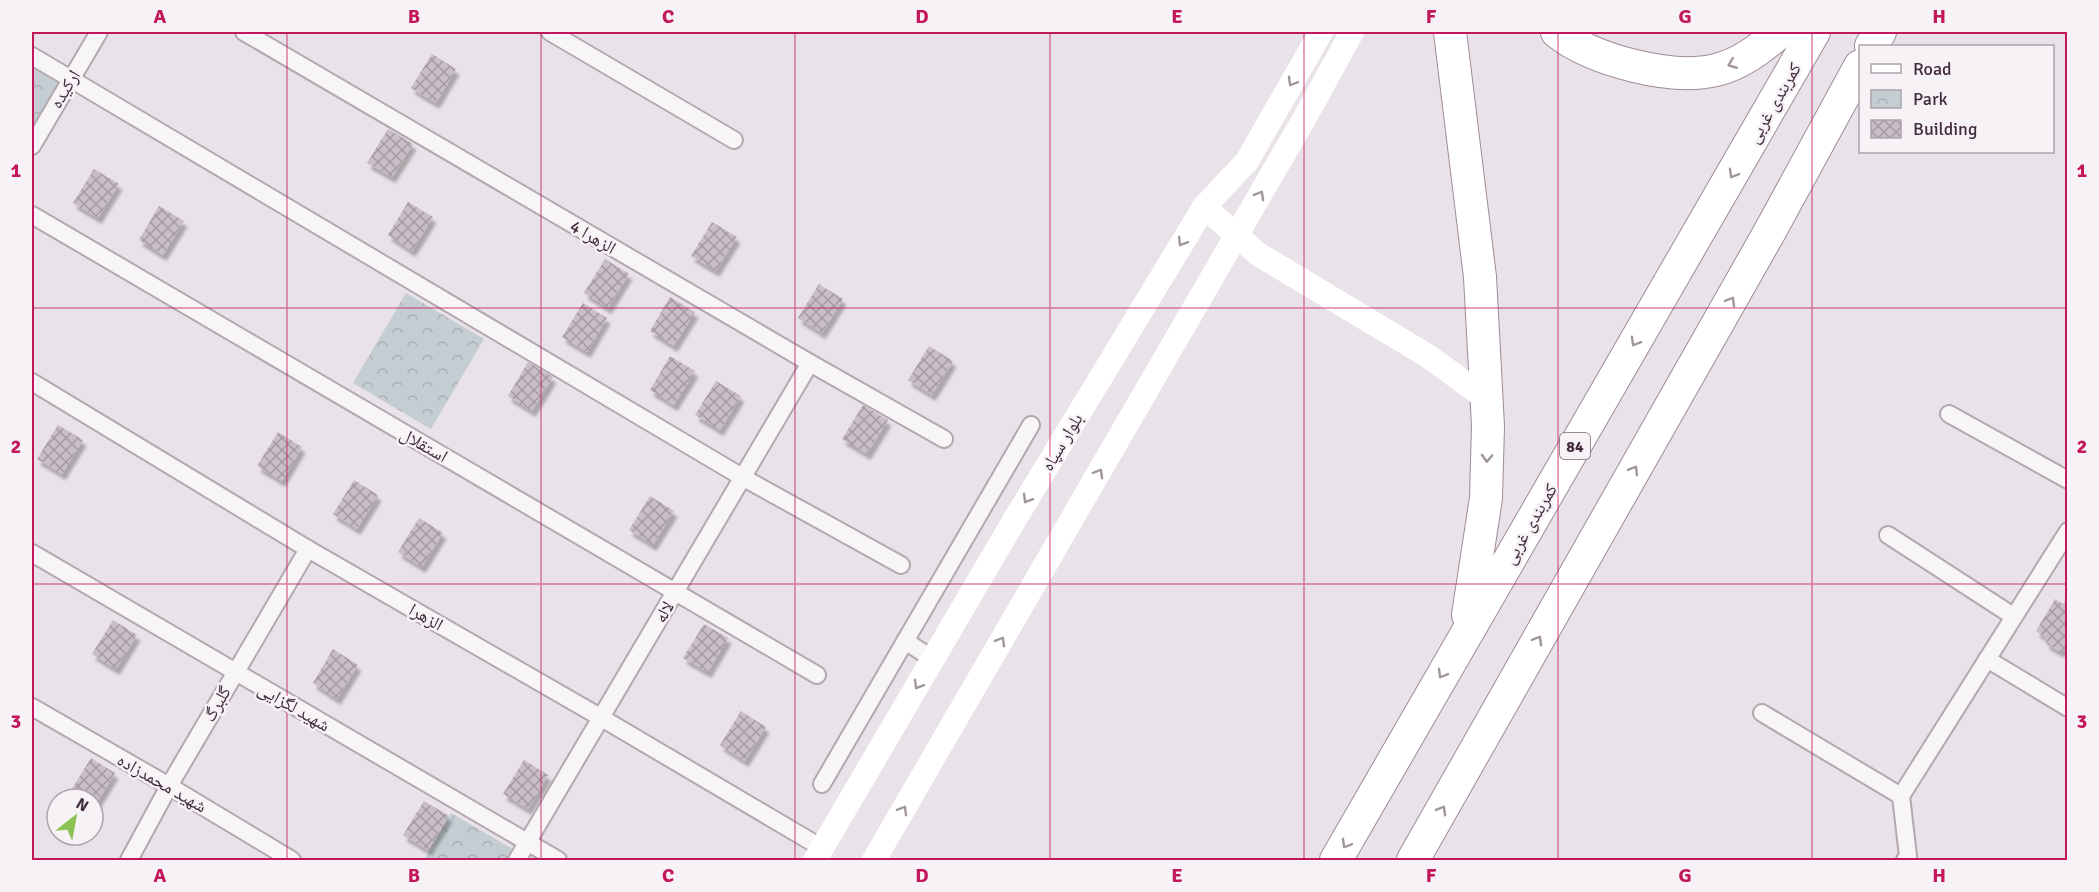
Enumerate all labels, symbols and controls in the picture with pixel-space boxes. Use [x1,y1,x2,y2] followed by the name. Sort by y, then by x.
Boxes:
[154,4,167,29] text: A
[408,4,420,29] text: B
[662,4,674,29] text: C
[915,4,929,29] text: D
[1171,4,1183,29] text: E
[1426,4,1437,29] text: F
[1678,4,1692,29] text: G
[1932,4,1946,29] text: H
[1859,45,2054,153] legend
[1727,57,1738,69] one-way arrow
[1742,58,1806,147] street label: کمربندی غربی
[1913,58,1952,80] text: Road
[45,66,85,112] street label: ارکیده
[1288,76,1299,86] one-way arrow
[1913,88,1948,110] text: Park
[1913,118,1977,140] text: Building
[11,158,22,183] text: 1
[2077,158,2088,183] text: 1
[1729,167,1740,178] one-way arrow
[1253,191,1265,201] one-way arrow
[566,215,620,259] street label: الزهرا 4
[1178,236,1190,246] one-way arrow
[1723,297,1735,307] one-way arrow
[1631,336,1642,346] one-way arrow
[1036,409,1088,475] street label: بلوار سپاه
[396,423,452,467] street label: استقلال
[1560,433,1590,459] road number: 84
[11,434,21,459] text: 2
[2077,434,2087,459] text: 2
[1481,453,1494,462] one-way arrow
[1627,466,1639,477] one-way arrow
[1092,469,1104,479] one-way arrow
[1498,479,1562,568] street label: کمربندی غربی
[1023,493,1035,503] one-way arrow
[649,597,679,627] street label: لاله
[405,598,447,636] street label: الزهرا
[1531,636,1542,646] one-way arrow
[994,637,1006,647] one-way arrow
[1438,668,1450,678] one-way arrow
[254,678,334,736] street label: شهید لگزایی
[913,679,925,689] one-way arrow
[198,682,236,726] street label: گلبرگ
[11,709,21,734] text: 3
[2077,709,2087,734] text: 3
[113,749,211,817] street label: شهید محمدزاده
[45,787,105,847] north arrow
[72,794,92,816] text: N
[1435,805,1446,816] one-way arrow
[896,806,908,816] one-way arrow
[1342,838,1353,848] one-way arrow
[154,863,167,888] text: A
[408,863,420,888] text: B
[662,863,674,888] text: C
[915,863,929,888] text: D
[1171,863,1183,888] text: E
[1426,863,1437,888] text: F
[1678,863,1692,888] text: G
[1932,863,1946,888] text: H

